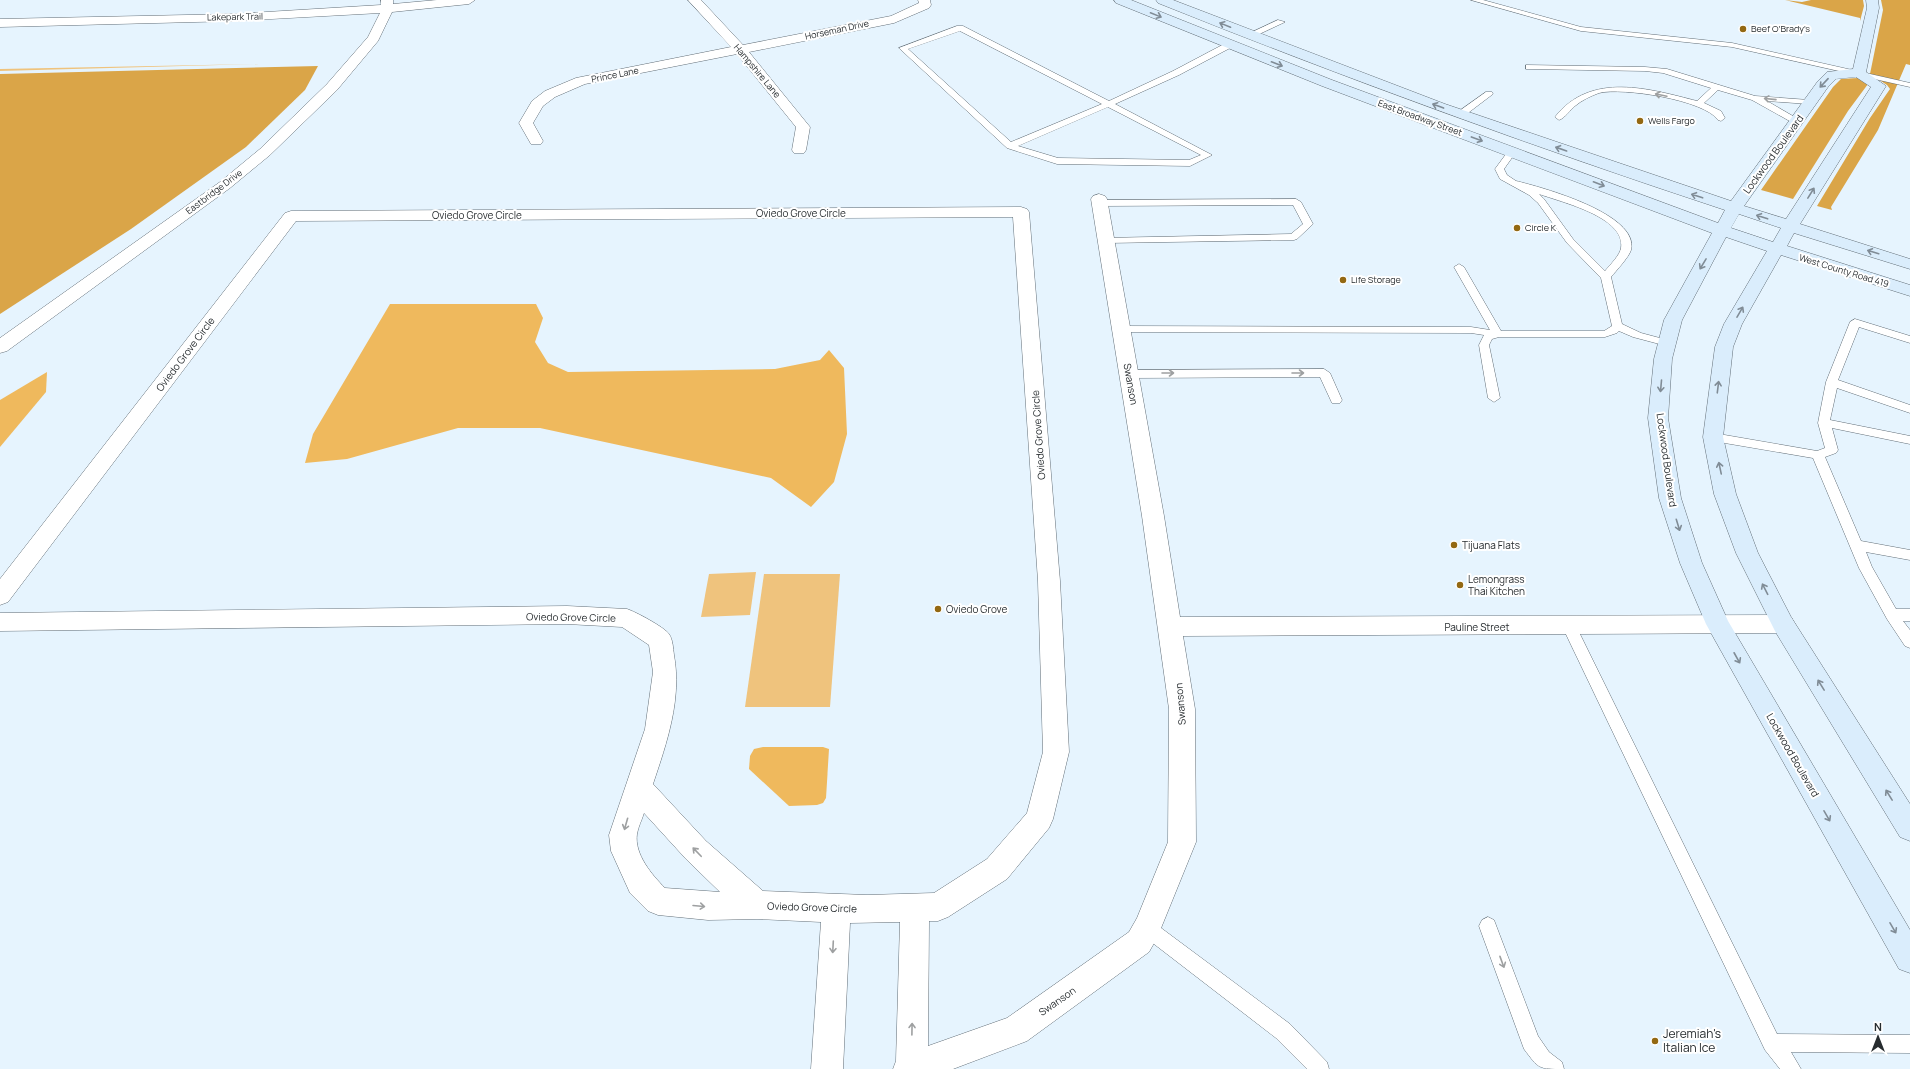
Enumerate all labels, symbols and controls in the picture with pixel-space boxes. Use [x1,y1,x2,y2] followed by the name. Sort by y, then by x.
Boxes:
[207,10,263,23] street label: Lakepark Trail
[1150,12,1162,19] one-way arrow
[804,16,870,43] street label: Horseman Drive
[1219,21,1231,29] one-way arrow
[1751,22,1810,35] place label: Beef O'Brady's
[1738,24,1748,34] marker: Beef O'Brady's
[731,41,784,100] street label: Hampshire Lane
[1270,60,1282,68] one-way arrow
[590,64,640,85] street label: Prince Lane
[1819,78,1829,88] one-way arrow
[1655,91,1668,99] one-way arrow
[1376,96,1465,139] street label: East Broadway Street
[1764,96,1777,103] one-way arrow
[1433,101,1445,109] one-way arrow
[1740,112,1806,196] street label: Lockwood Boulevard
[1648,114,1695,127] place label: Wells Fargo
[1635,116,1645,126] marker: Wells Fargo
[1470,136,1482,144] one-way arrow
[1555,145,1567,153] one-way arrow
[183,166,245,217] street label: Eastbridge Drive
[1592,180,1604,188] one-way arrow
[1807,187,1815,199] one-way arrow
[1691,191,1703,199] one-way arrow
[756,206,846,220] street label: Oviedo Grove Circle
[432,208,522,222] street label: Oviedo Grove Circle
[1756,213,1769,220] one-way arrow
[1525,221,1557,234] place label: Circle K
[1512,223,1522,233] marker: Circle K
[1866,248,1879,255] one-way arrow
[1798,251,1891,290] street label: West County Road 419
[1698,258,1706,270] one-way arrow
[1351,273,1401,286] place label: Life Storage
[1338,275,1348,285] marker: Life Storage
[1736,306,1744,318] one-way arrow
[152,314,218,394] street label: Oviedo Grove Circle
[1120,362,1142,406] street label: Swanson
[1161,369,1174,377] one-way arrow
[1291,369,1304,377] one-way arrow
[1657,379,1665,392] one-way arrow
[1714,381,1722,394] one-way arrow
[1028,390,1048,480] street label: Oviedo Grove Circle
[1653,412,1681,508] street label: Lockwood Boulevard
[1715,461,1723,474] one-way arrow
[1675,518,1683,530] one-way arrow
[1462,538,1520,552] place label: Tijuana Flats
[1449,540,1459,550] marker: Tijuana Flats
[1468,572,1525,598] place label: Lemongrass Thai Kitchen
[1455,580,1465,590] marker: Lemongrass Thai Kitchen
[1761,583,1768,595] one-way arrow
[946,602,1007,616] place label: Oviedo Grove
[933,604,943,614] marker: Oviedo Grove
[526,609,616,625] street label: Oviedo Grove Circle
[1444,620,1510,634] street label: Pauline Street
[1734,652,1742,664] one-way arrow
[1816,679,1824,691] one-way arrow
[1171,682,1189,726] street label: Swanson
[1763,711,1823,799] street label: Lockwood Boulevard
[1885,789,1893,801] one-way arrow
[1824,810,1832,822] one-way arrow
[622,817,629,830] one-way arrow
[692,847,702,857] one-way arrow
[767,898,857,916] street label: Oviedo Grove Circle
[692,902,705,909] one-way arrow
[1889,922,1897,934] one-way arrow
[830,940,837,953] one-way arrow
[1498,956,1506,968] one-way arrow
[1036,983,1078,1019] street label: Swanson
[1858,1017,1898,1057] north arrow
[1874,1019,1882,1034] text: N
[909,1023,916,1036] one-way arrow
[1663,1025,1721,1056] place label: Jeremiah's Italian Ice
[1650,1036,1660,1046] marker: Jeremiah's Italian Ice

